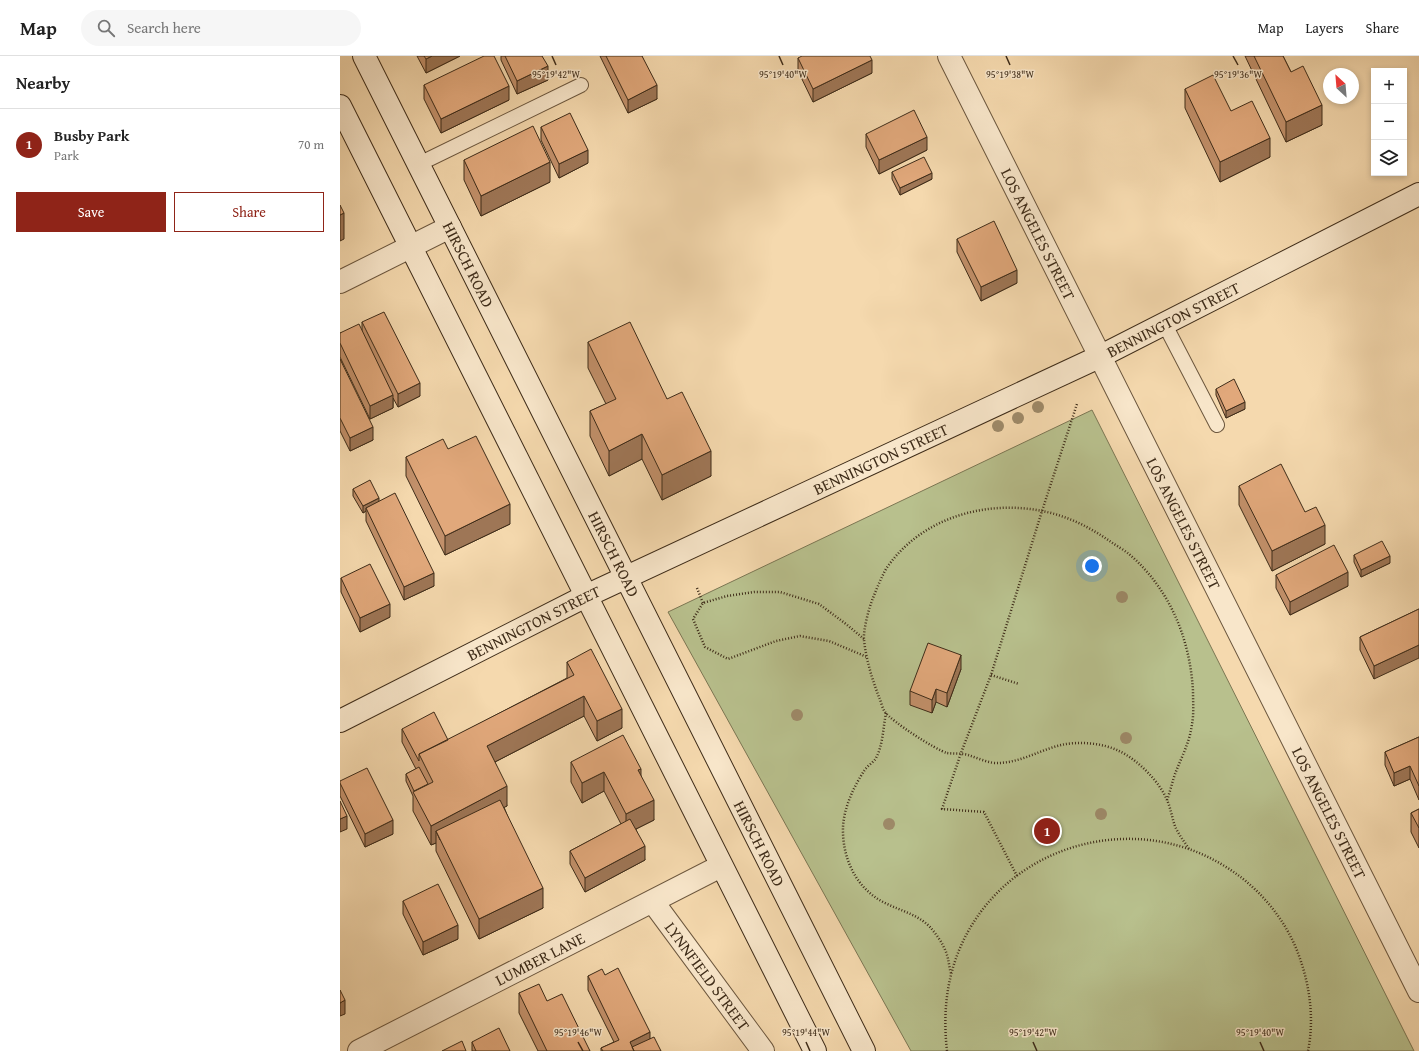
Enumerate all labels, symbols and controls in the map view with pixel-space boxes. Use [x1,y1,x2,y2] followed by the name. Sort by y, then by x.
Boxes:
[81,10,361,46] search box
[20,14,57,42] text: Map
[95,17,117,39] icon: search
[127,17,201,38] text: Search here
[1258,18,1284,38] text: Map
[1306,18,1344,38] text: Layers
[1366,18,1399,38] text: Share
[532,67,580,82] text: 95°19'42"W
[759,67,807,82] text: 95°19'40"W
[986,67,1034,82] text: 95°19'38"W
[1214,67,1262,82] text: 95°19'36"W
[1323,68,1359,104] north arrow
[1371,68,1407,176] map controls
[1371,68,1407,104] button: +
[16,70,70,95] text: Nearby
[1371,104,1407,140] button: −
[54,125,129,146] text: Busby Park
[26,135,32,154] text: 1
[298,135,324,154] text: 70 m
[1371,140,1407,176] button: layers
[54,146,79,165] text: Park
[995,164,1082,304] street label: LOS ANGELES STREET
[16,192,166,232] button: Save
[174,192,324,232] button: Share
[437,217,500,312] street label: HIRSCH ROAD
[1102,275,1244,363] street label: BENNINGTON STREET
[809,417,952,501] street label: BENNINGTON STREET
[1141,453,1227,593] street label: LOS ANGELES STREET
[582,507,646,601] street label: HIRSCH ROAD
[1082,556,1102,576] your location
[463,579,604,667] street label: BENNINGTON STREET
[1286,743,1373,883] street label: LOS ANGELES STREET
[728,796,791,891] street label: HIRSCH ROAD
[1034,816,1060,846] pin: 1
[659,916,756,1036] street label: LYNNFIELD STREET
[491,926,589,991] street label: LUMBER LANE
[554,1025,602,1040] text: 95°19'46"W
[782,1025,830,1040] text: 95°19'44"W
[1009,1025,1057,1040] text: 95°19'42"W
[1236,1025,1284,1040] text: 95°19'40"W

